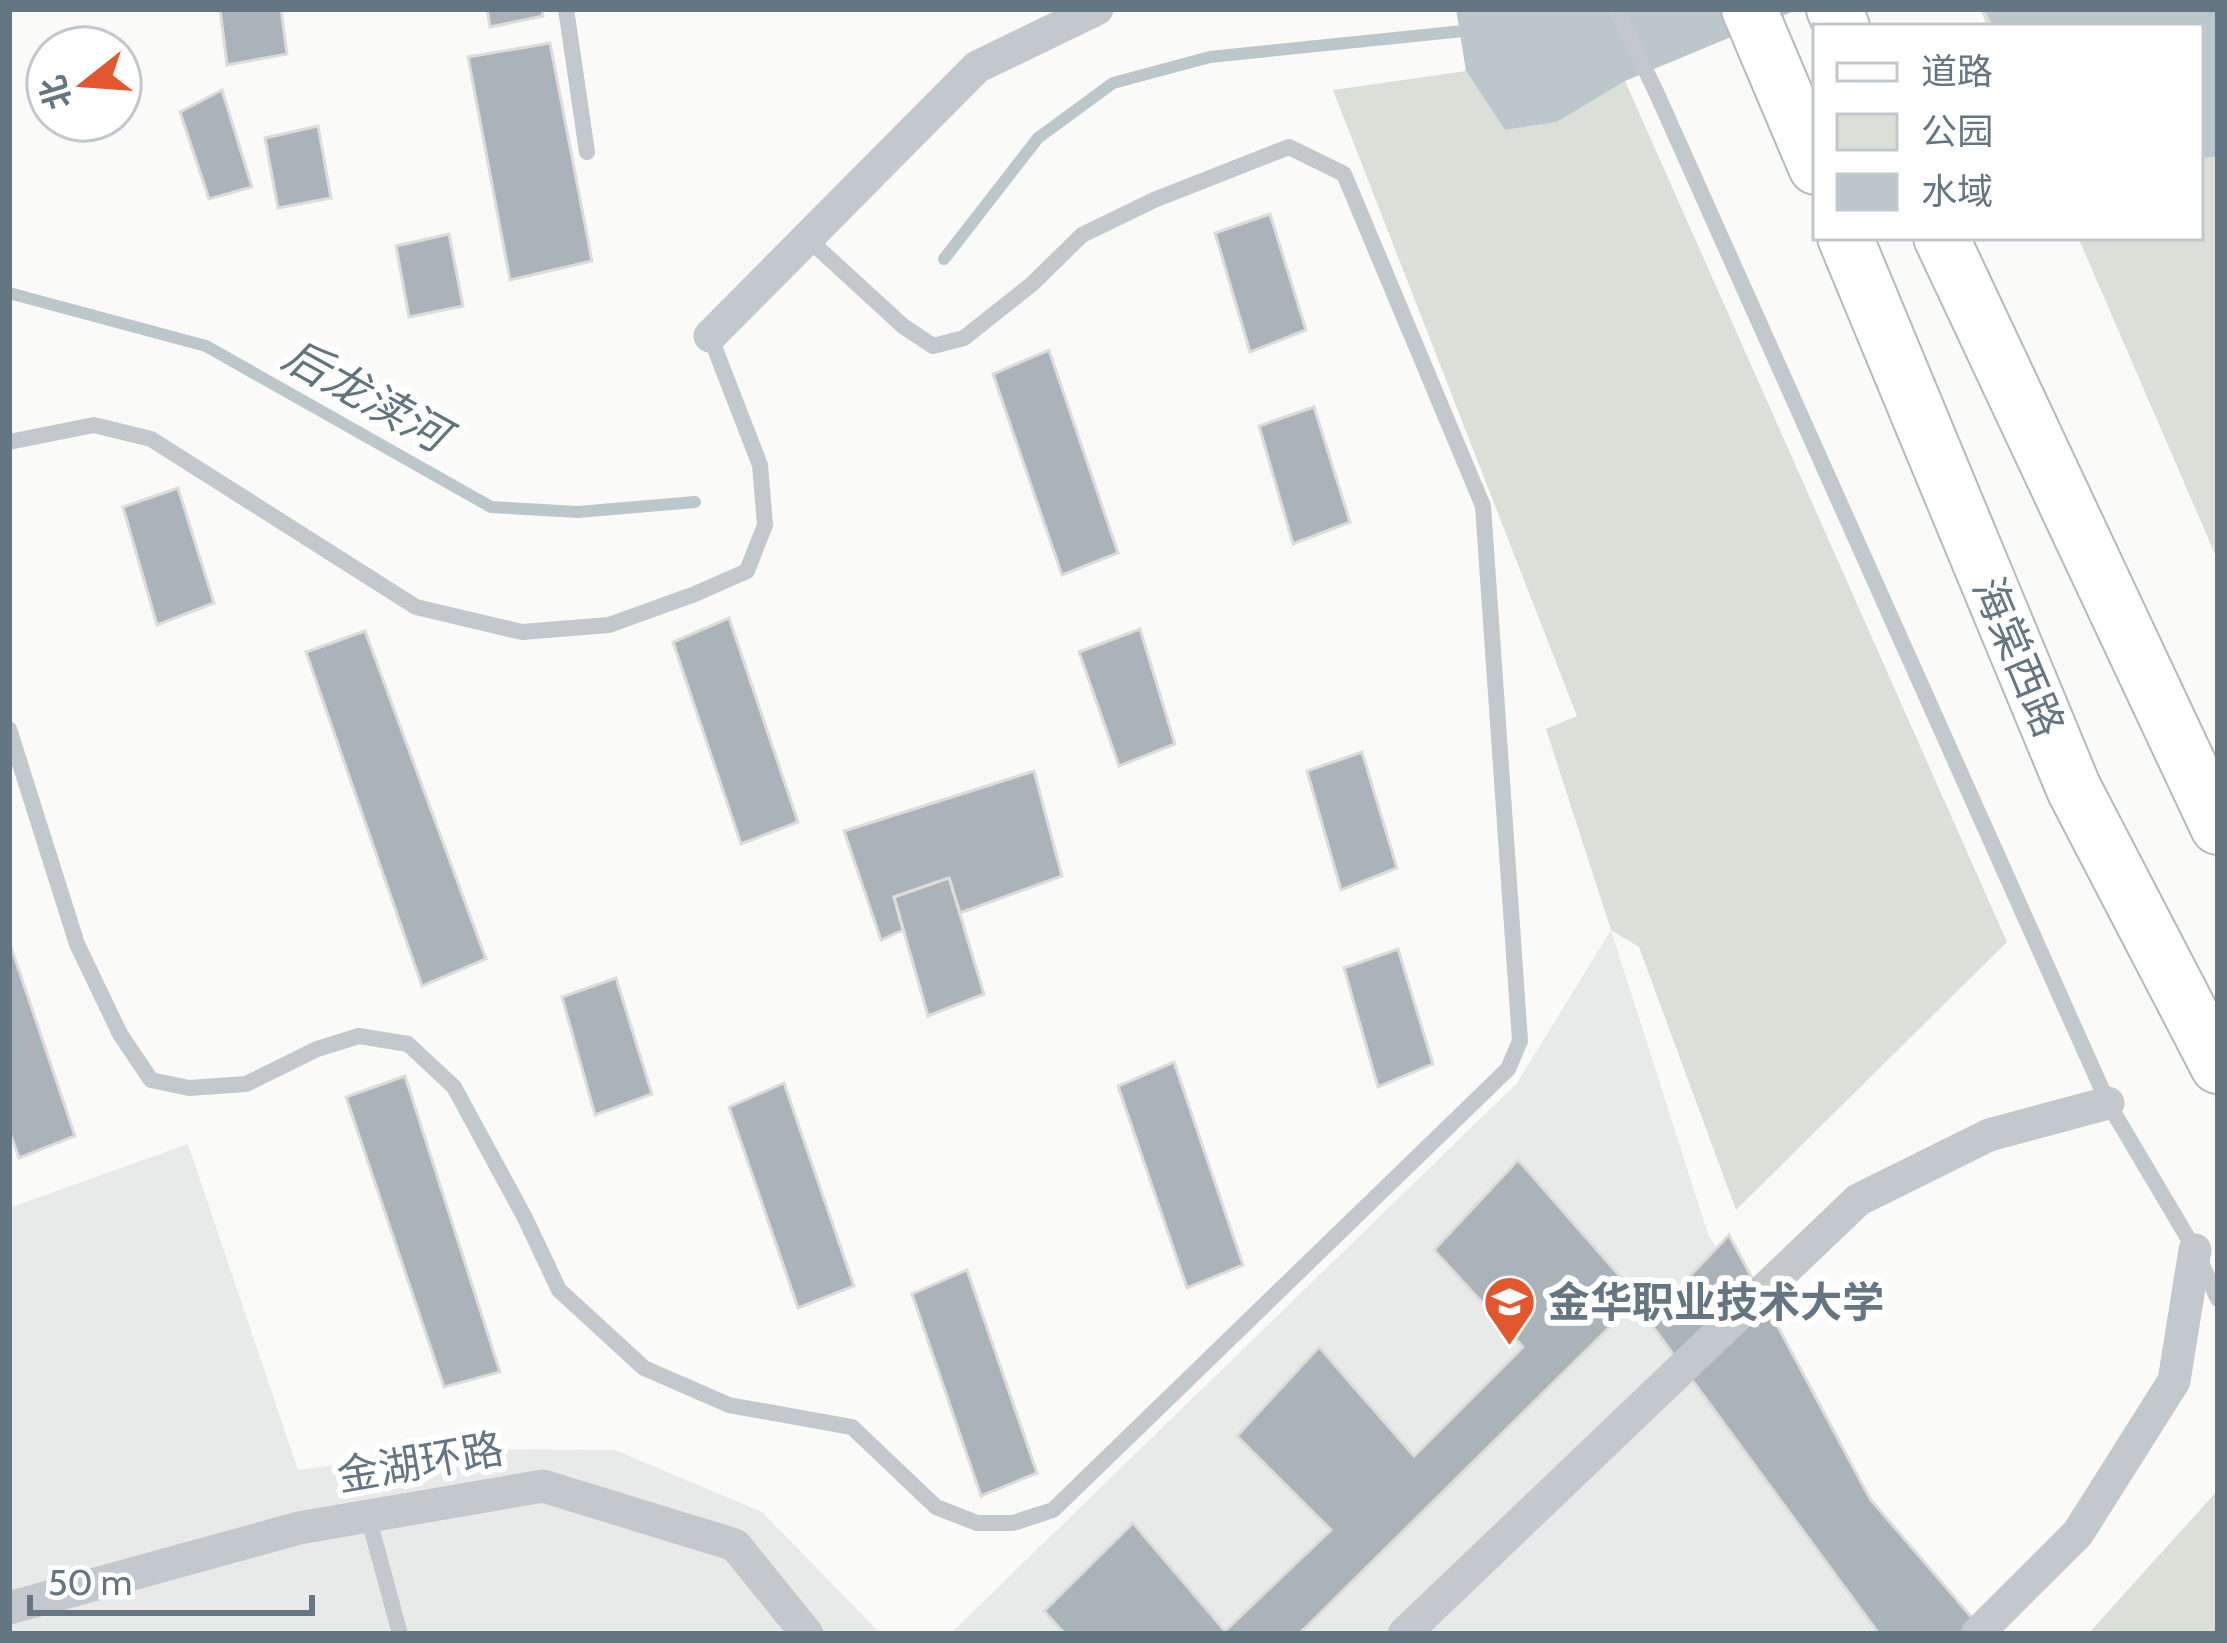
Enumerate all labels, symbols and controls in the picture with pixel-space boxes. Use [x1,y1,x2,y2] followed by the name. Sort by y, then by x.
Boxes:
[24,24,144,144] north arrow
[1813,24,2203,240] legend
[1921,49,1993,93] text: 道路
[31,71,79,114] text: 北
[1921,109,1993,153] text: 公园
[1921,169,1993,213] text: 水域
[274,328,465,466] water label: 后龙渎河
[1962,570,2076,744] street label: 海棠西路
[1481,1274,1537,1348] school or university icon: 金华职业技术大学
[1548,1276,1884,1328] place label: 金华职业技术大学
[333,1422,507,1502] street label: 金湖环路
[30,1541,312,1615] scale bar
[48,1560,132,1604] text: 50 m

